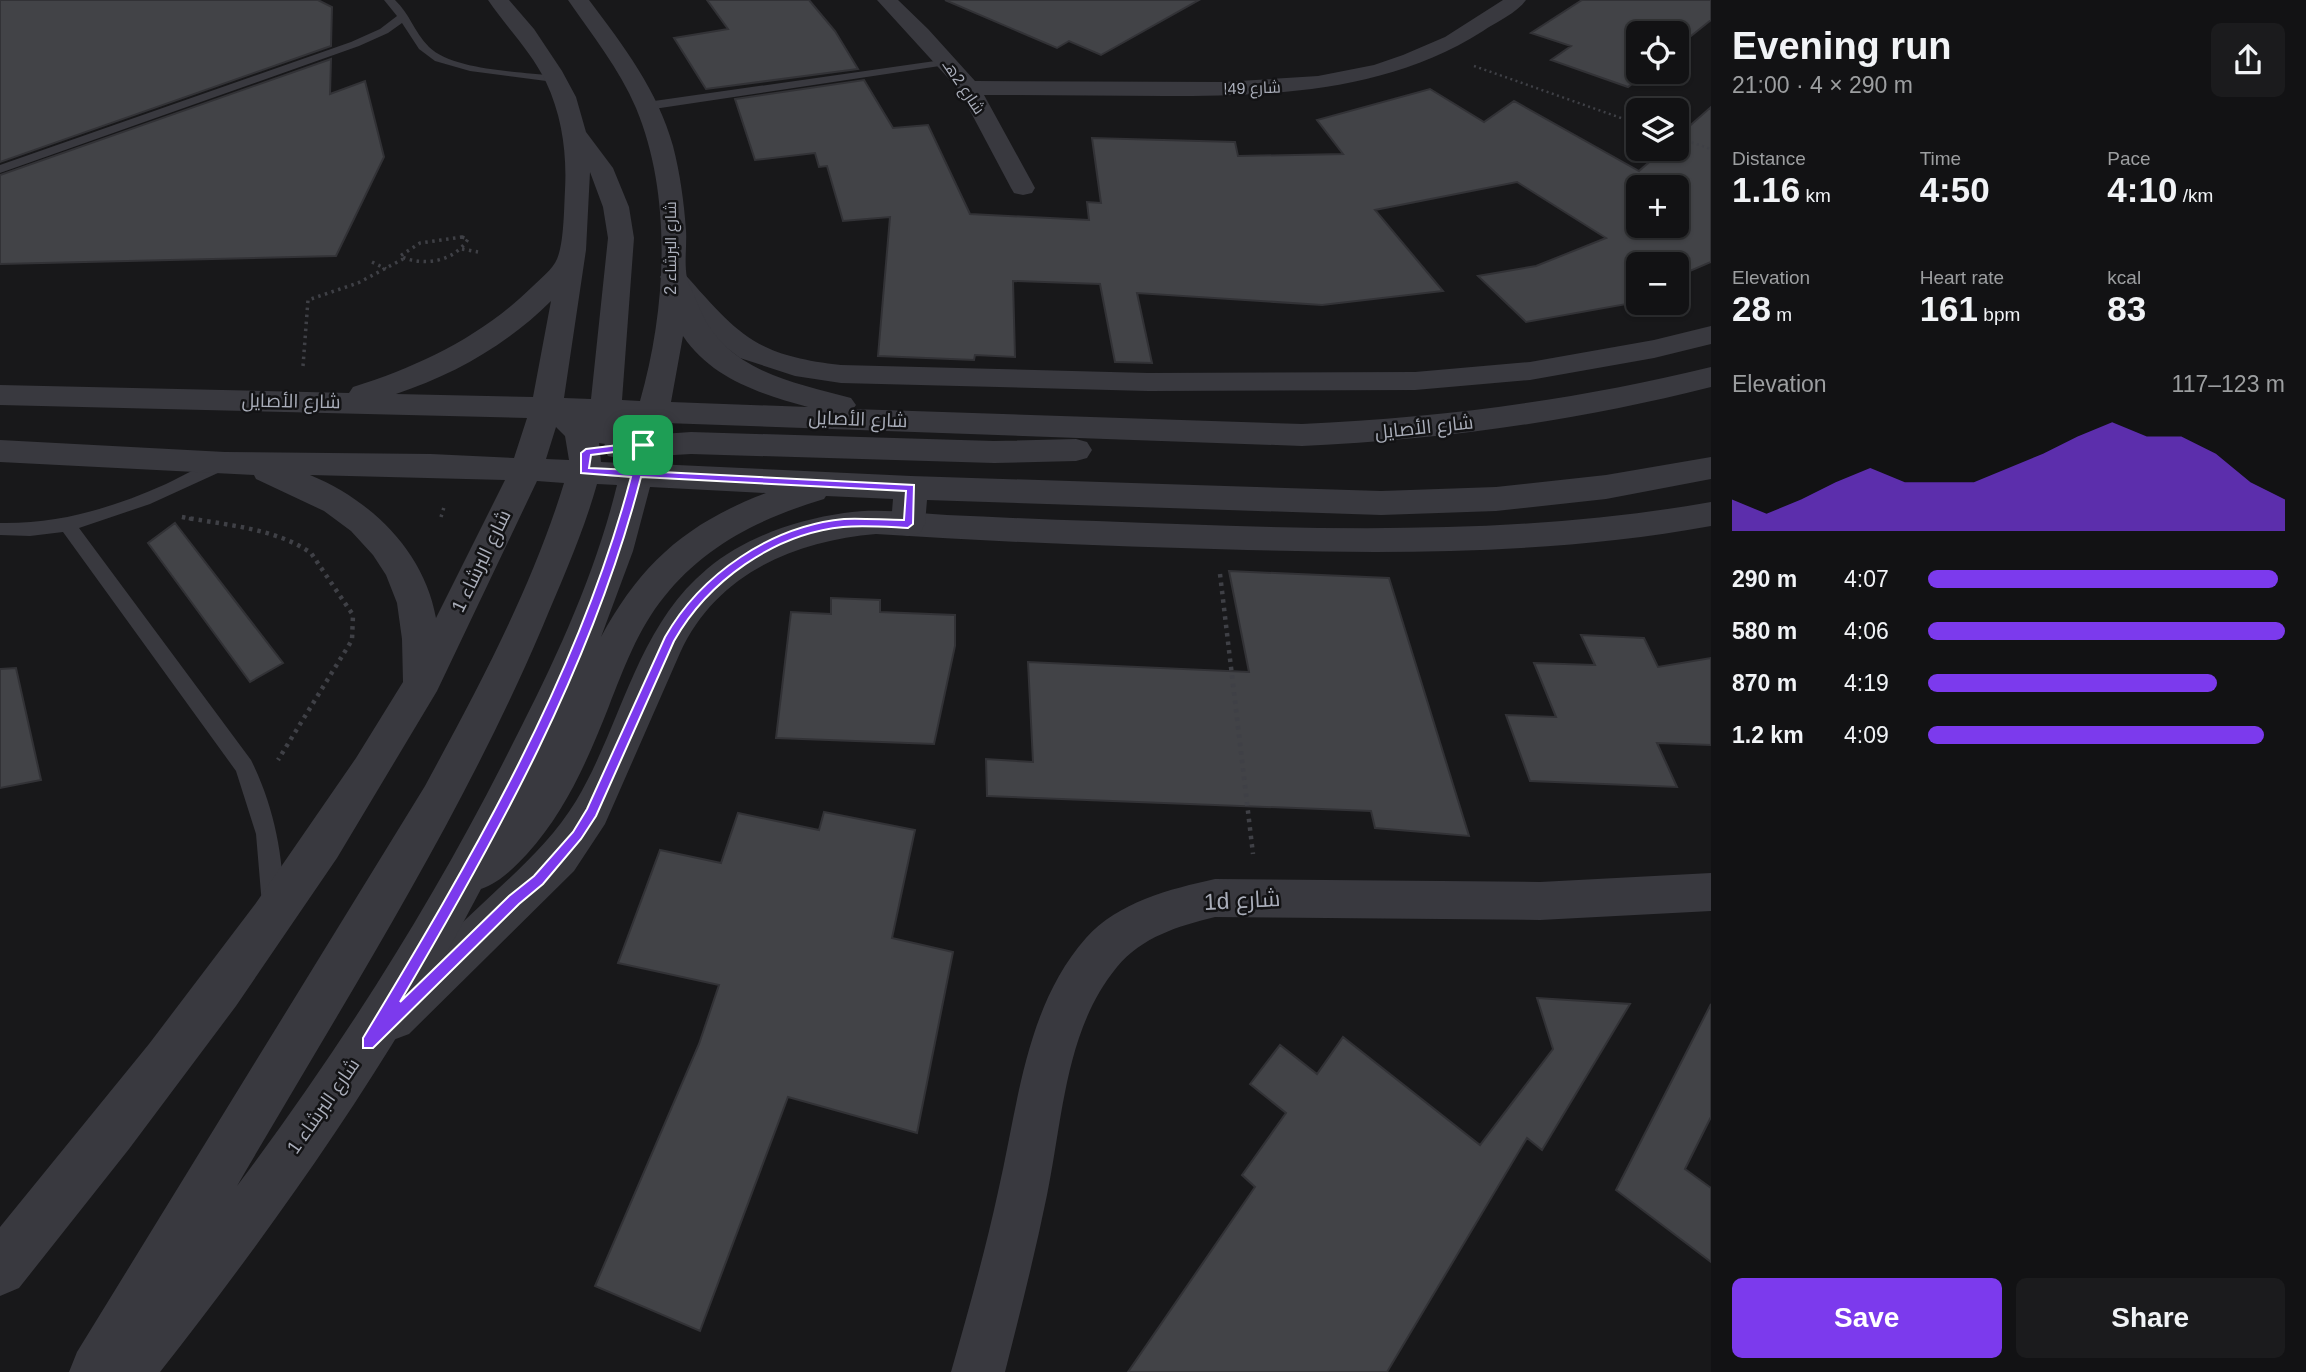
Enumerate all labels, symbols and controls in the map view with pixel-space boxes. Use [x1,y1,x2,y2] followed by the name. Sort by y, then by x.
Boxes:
[1626,21,1689,315] map controls
[1626,21,1689,84] button: locate
[2211,23,2285,97] button: share
[1732,25,1952,67] text: Evening run
[937,56,988,119] street label: شارع 2هـ
[1732,72,1913,98] text: 21:00 · 4 × 290 m
[1223,79,1281,100] street label: شارع 49ا
[1626,98,1689,161] button: layers
[1732,148,1806,169] text: Distance
[1920,148,1961,169] text: Time
[2107,148,2151,169] text: Pace
[1732,170,1800,209] text: 1.16
[1920,170,1990,209] text: 4:50
[2107,170,2177,209] text: 4:10
[1626,175,1689,238] button: +
[1800,185,1831,206] text: km
[2177,185,2213,206] text: /km
[662,201,682,295] street label: شارع البرشاء 2
[1626,252,1689,315] button: −
[1732,267,1810,288] text: Elevation
[1920,267,2004,288] text: Heart rate
[2107,267,2141,288] text: kcal
[1732,289,1771,328] text: 28
[1920,289,1978,328] text: 161
[2107,289,2146,328] text: 83
[1771,304,1792,325] text: m
[1978,304,2020,325] text: bpm
[1732,371,1827,397] text: Elevation
[2172,371,2285,397] text: 117–123 m
[241,390,341,415] street label: شارع الأصايل
[808,407,908,434] street label: شارع الأصايل
[1374,411,1475,446] street label: شارع الأصايل
[613,415,673,475] pin
[624,426,662,464] icon: arrive
[447,506,518,617] street label: شارع البرشاء 1
[1732,566,1797,592] text: 290 m
[1844,566,1889,592] text: 4:07
[1732,618,1797,644] text: 580 m
[1844,618,1889,644] text: 4:06
[1732,670,1797,696] text: 870 m
[1844,670,1889,696] text: 4:19
[1732,722,1804,748] text: 1.2 km
[1844,722,1889,748] text: 4:09
[1203,885,1281,918] street label: 1d شارع
[283,1054,366,1159] street label: شارع البرشاء 1
[1732,1278,2002,1358] button: Save
[2016,1278,2285,1358] button: Share

